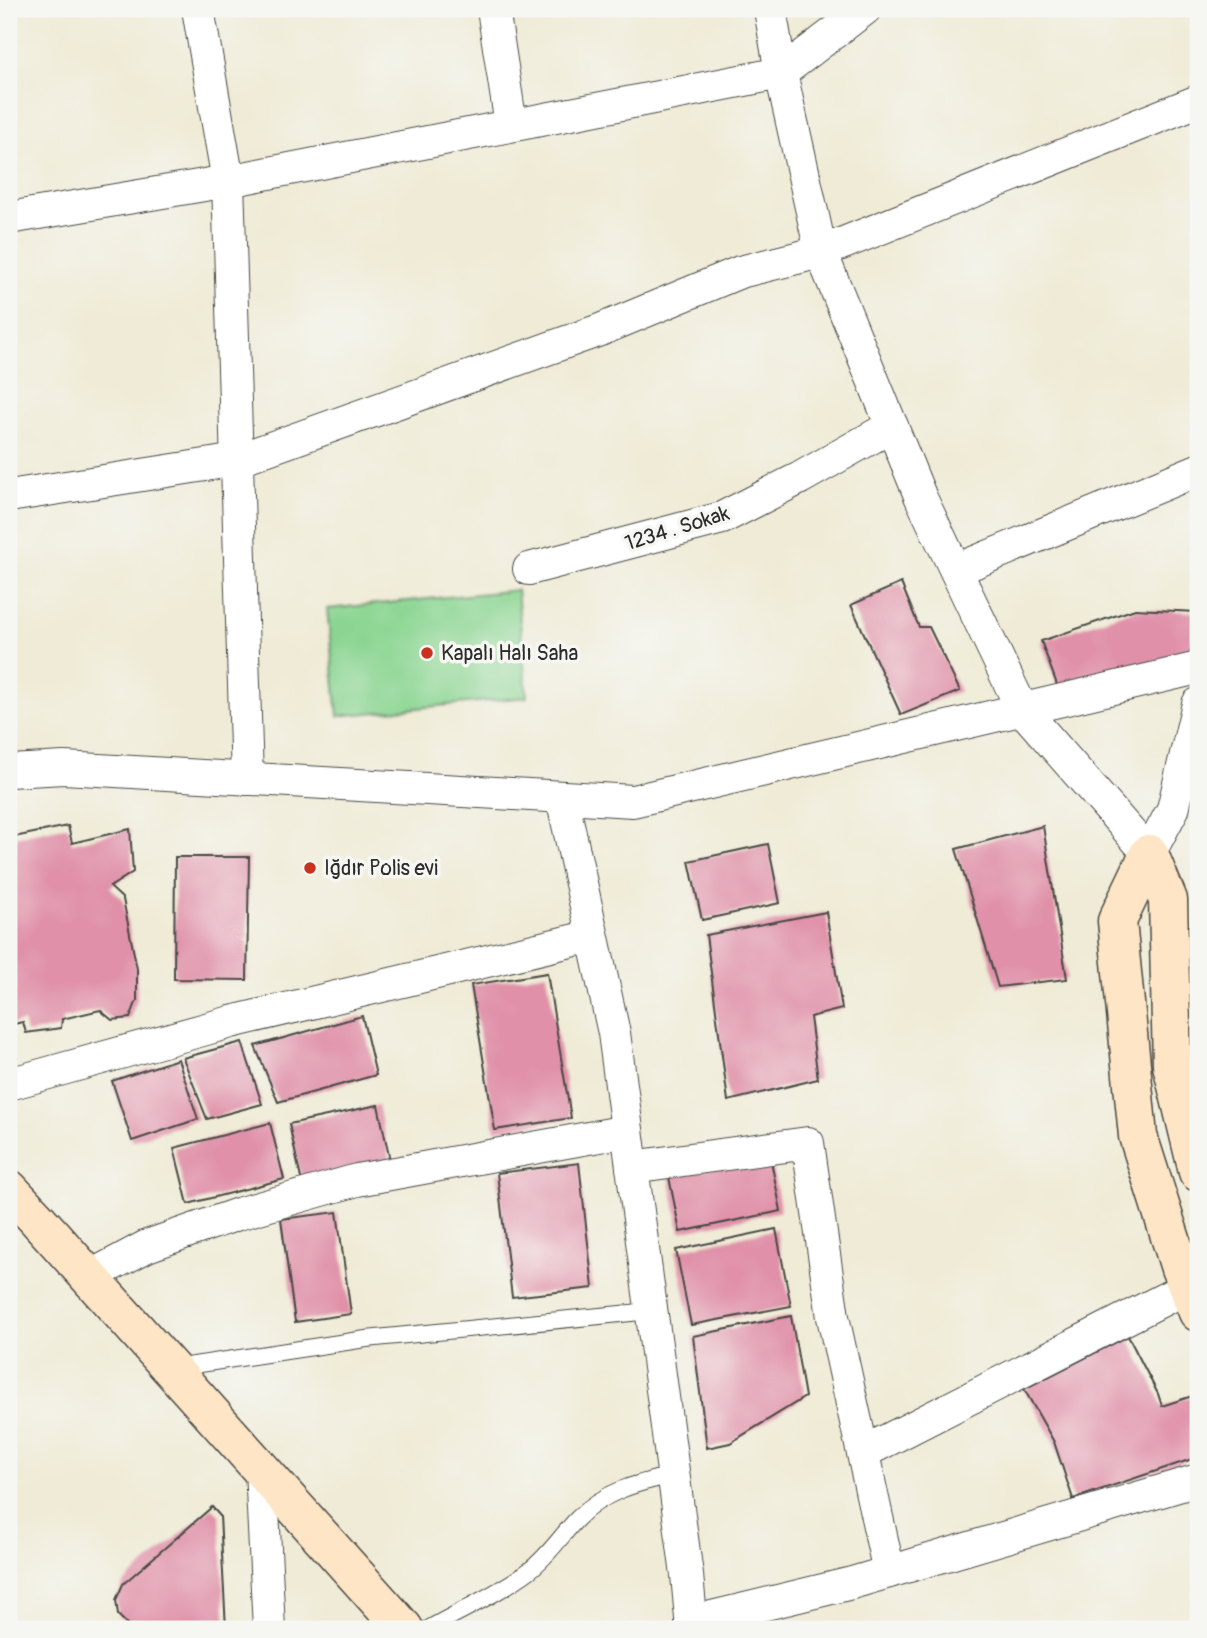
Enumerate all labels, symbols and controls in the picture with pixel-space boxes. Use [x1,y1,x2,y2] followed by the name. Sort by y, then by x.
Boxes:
[622,500,733,557] street label: 1234 . Sokak
[441,640,578,667] place label: Kapalı Halı Saha
[419,645,435,661] marker: Kapalı Halı Saha
[324,855,438,882] place label: Iğdır Polis evi
[302,860,318,876] marker: Iğdır Polis evi

